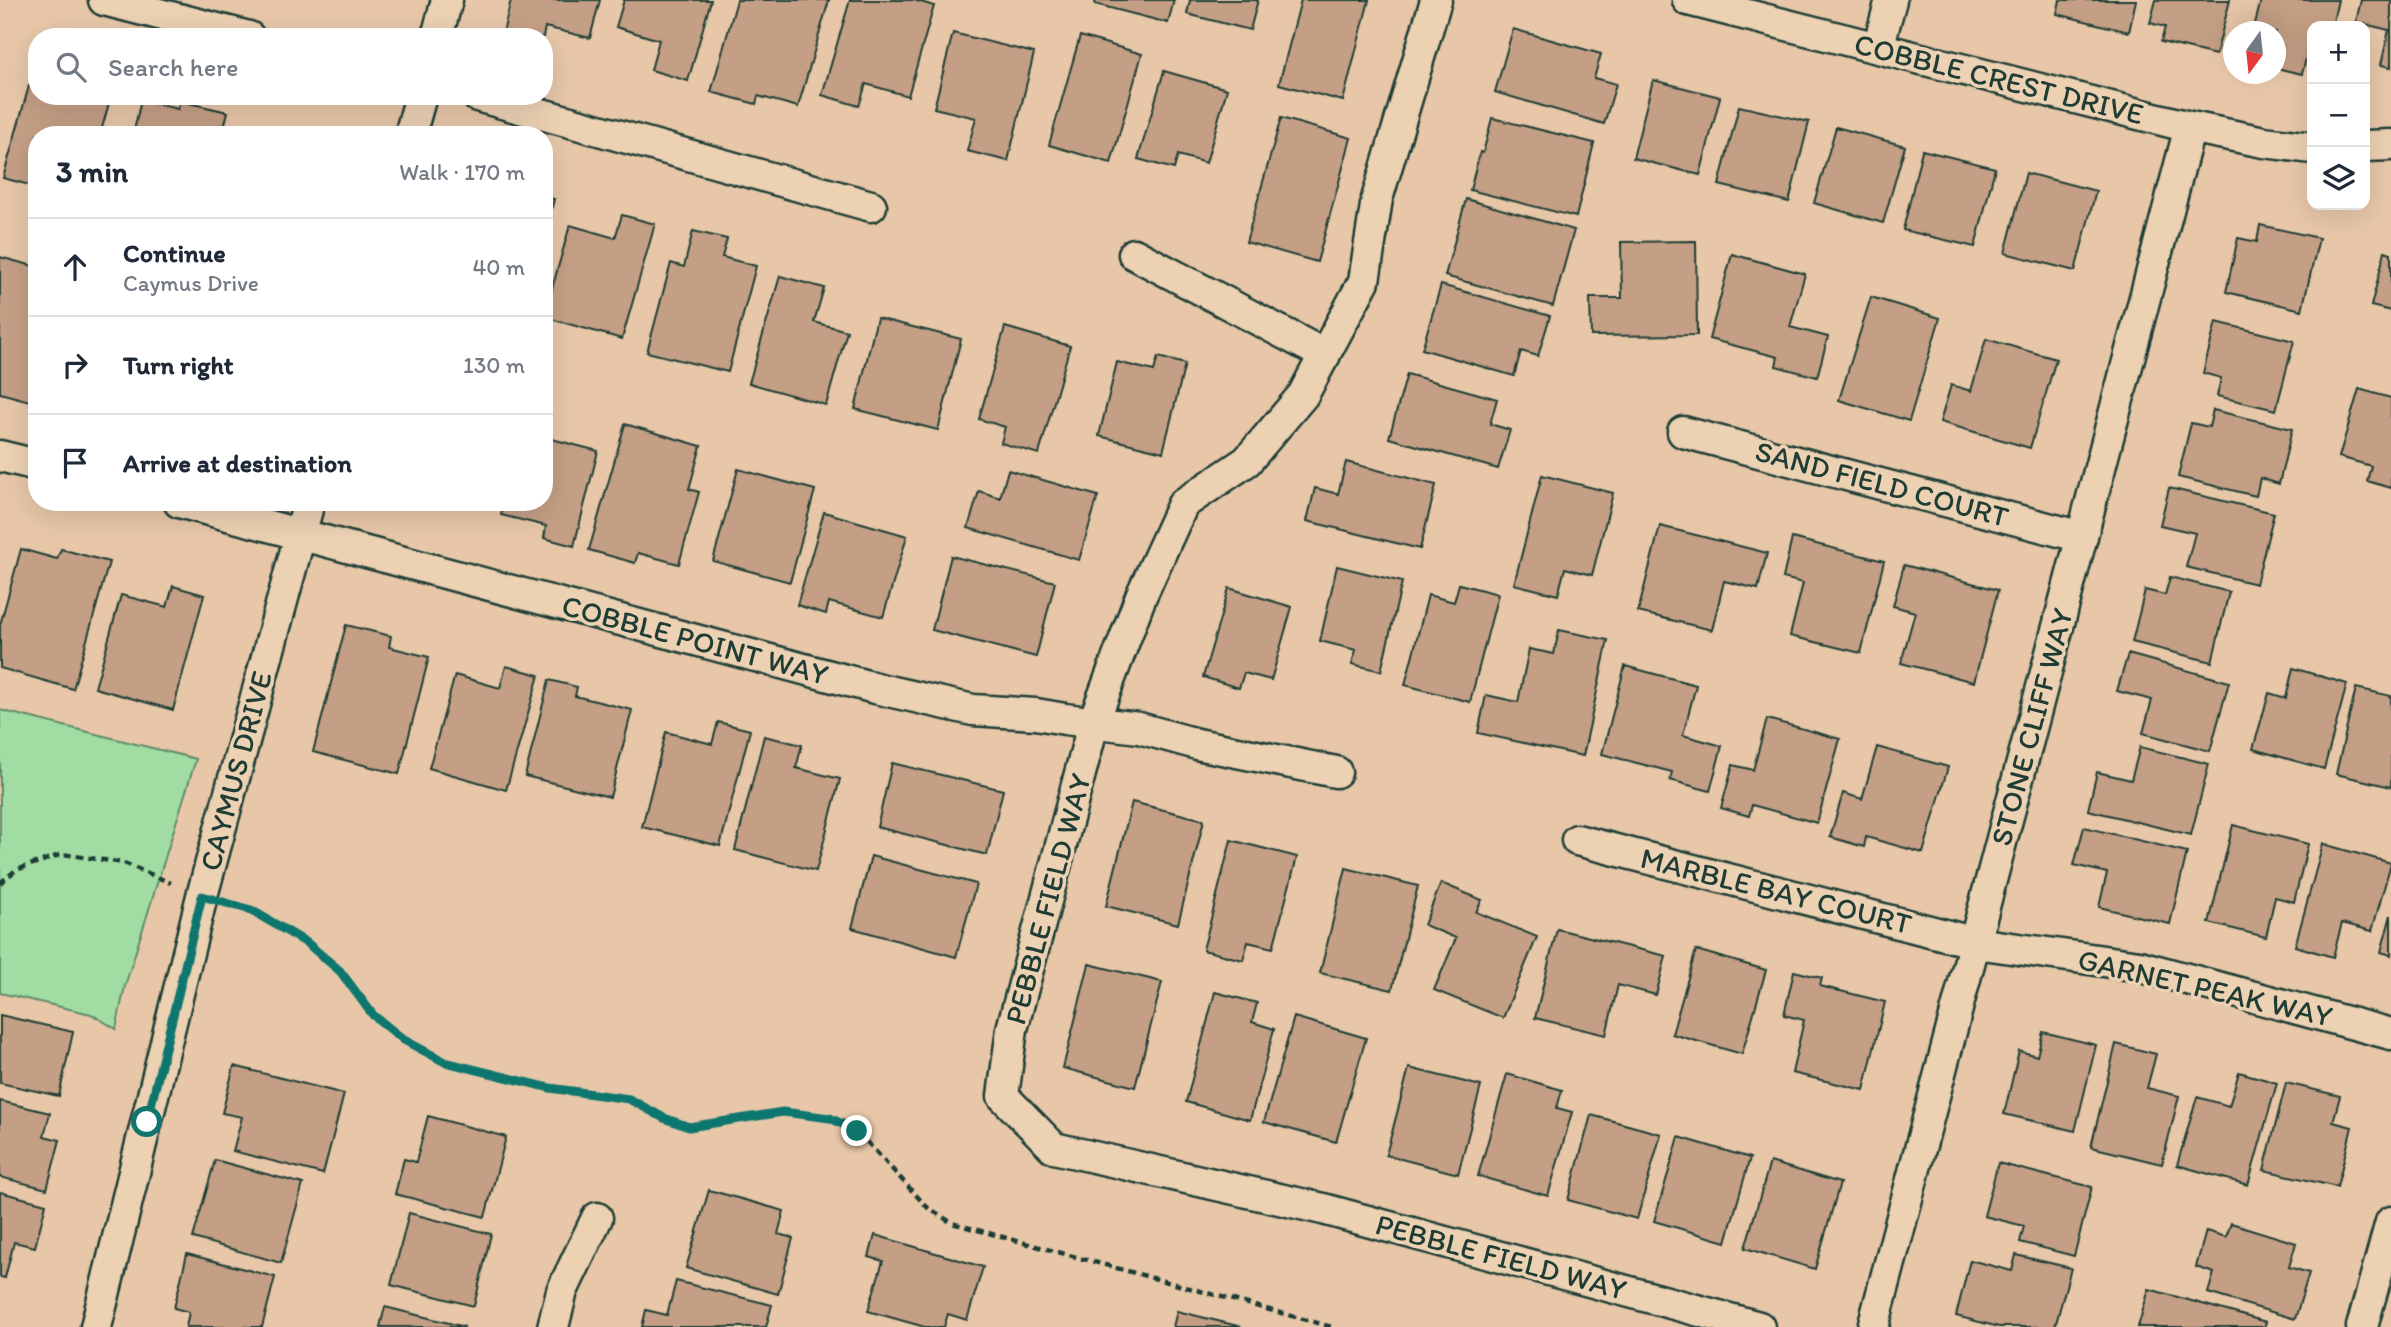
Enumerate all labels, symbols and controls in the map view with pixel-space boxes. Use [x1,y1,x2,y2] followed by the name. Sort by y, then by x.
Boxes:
[2223,21,2286,84] north arrow
[2307,21,2370,210] map controls
[2307,21,2370,84] button: +
[1851,25,2148,132] street label: COBBLE CREST DRIVE
[28,28,553,105] search box
[52,48,90,86] icon: search
[108,51,238,83] text: Search here
[2307,84,2370,147] button: −
[2307,147,2370,210] button: layers
[56,153,128,190] text: 3 min
[399,158,525,186] text: Walk · 170 m
[123,237,226,269] text: Continue
[56,248,94,286] icon: ahead
[472,253,525,281] text: 40 m
[123,269,259,297] text: Caymus Drive
[56,346,94,384] icon: right
[123,349,234,381] text: Turn right
[463,351,525,379] text: 130 m
[1751,432,2013,535] street label: SAND FIELD COURT
[56,444,94,482] icon: arrive
[123,447,352,479] text: Arrive at destination
[558,586,832,693] street label: COBBLE POINT WAY
[1982,604,2081,850] street label: STONE CLIFF WAY
[191,667,280,875] street label: CAYMUS DRIVE
[996,769,1099,1028] street label: PEBBLE FIELD WAY
[1637,839,1916,942] street label: MARBLE BAY COURT
[2074,940,2336,1035] street label: GARNET PEAK WAY
[131,1106,162,1137] route start
[841,1115,872,1146] route end
[1372,1205,1631,1308] street label: PEBBLE FIELD WAY

